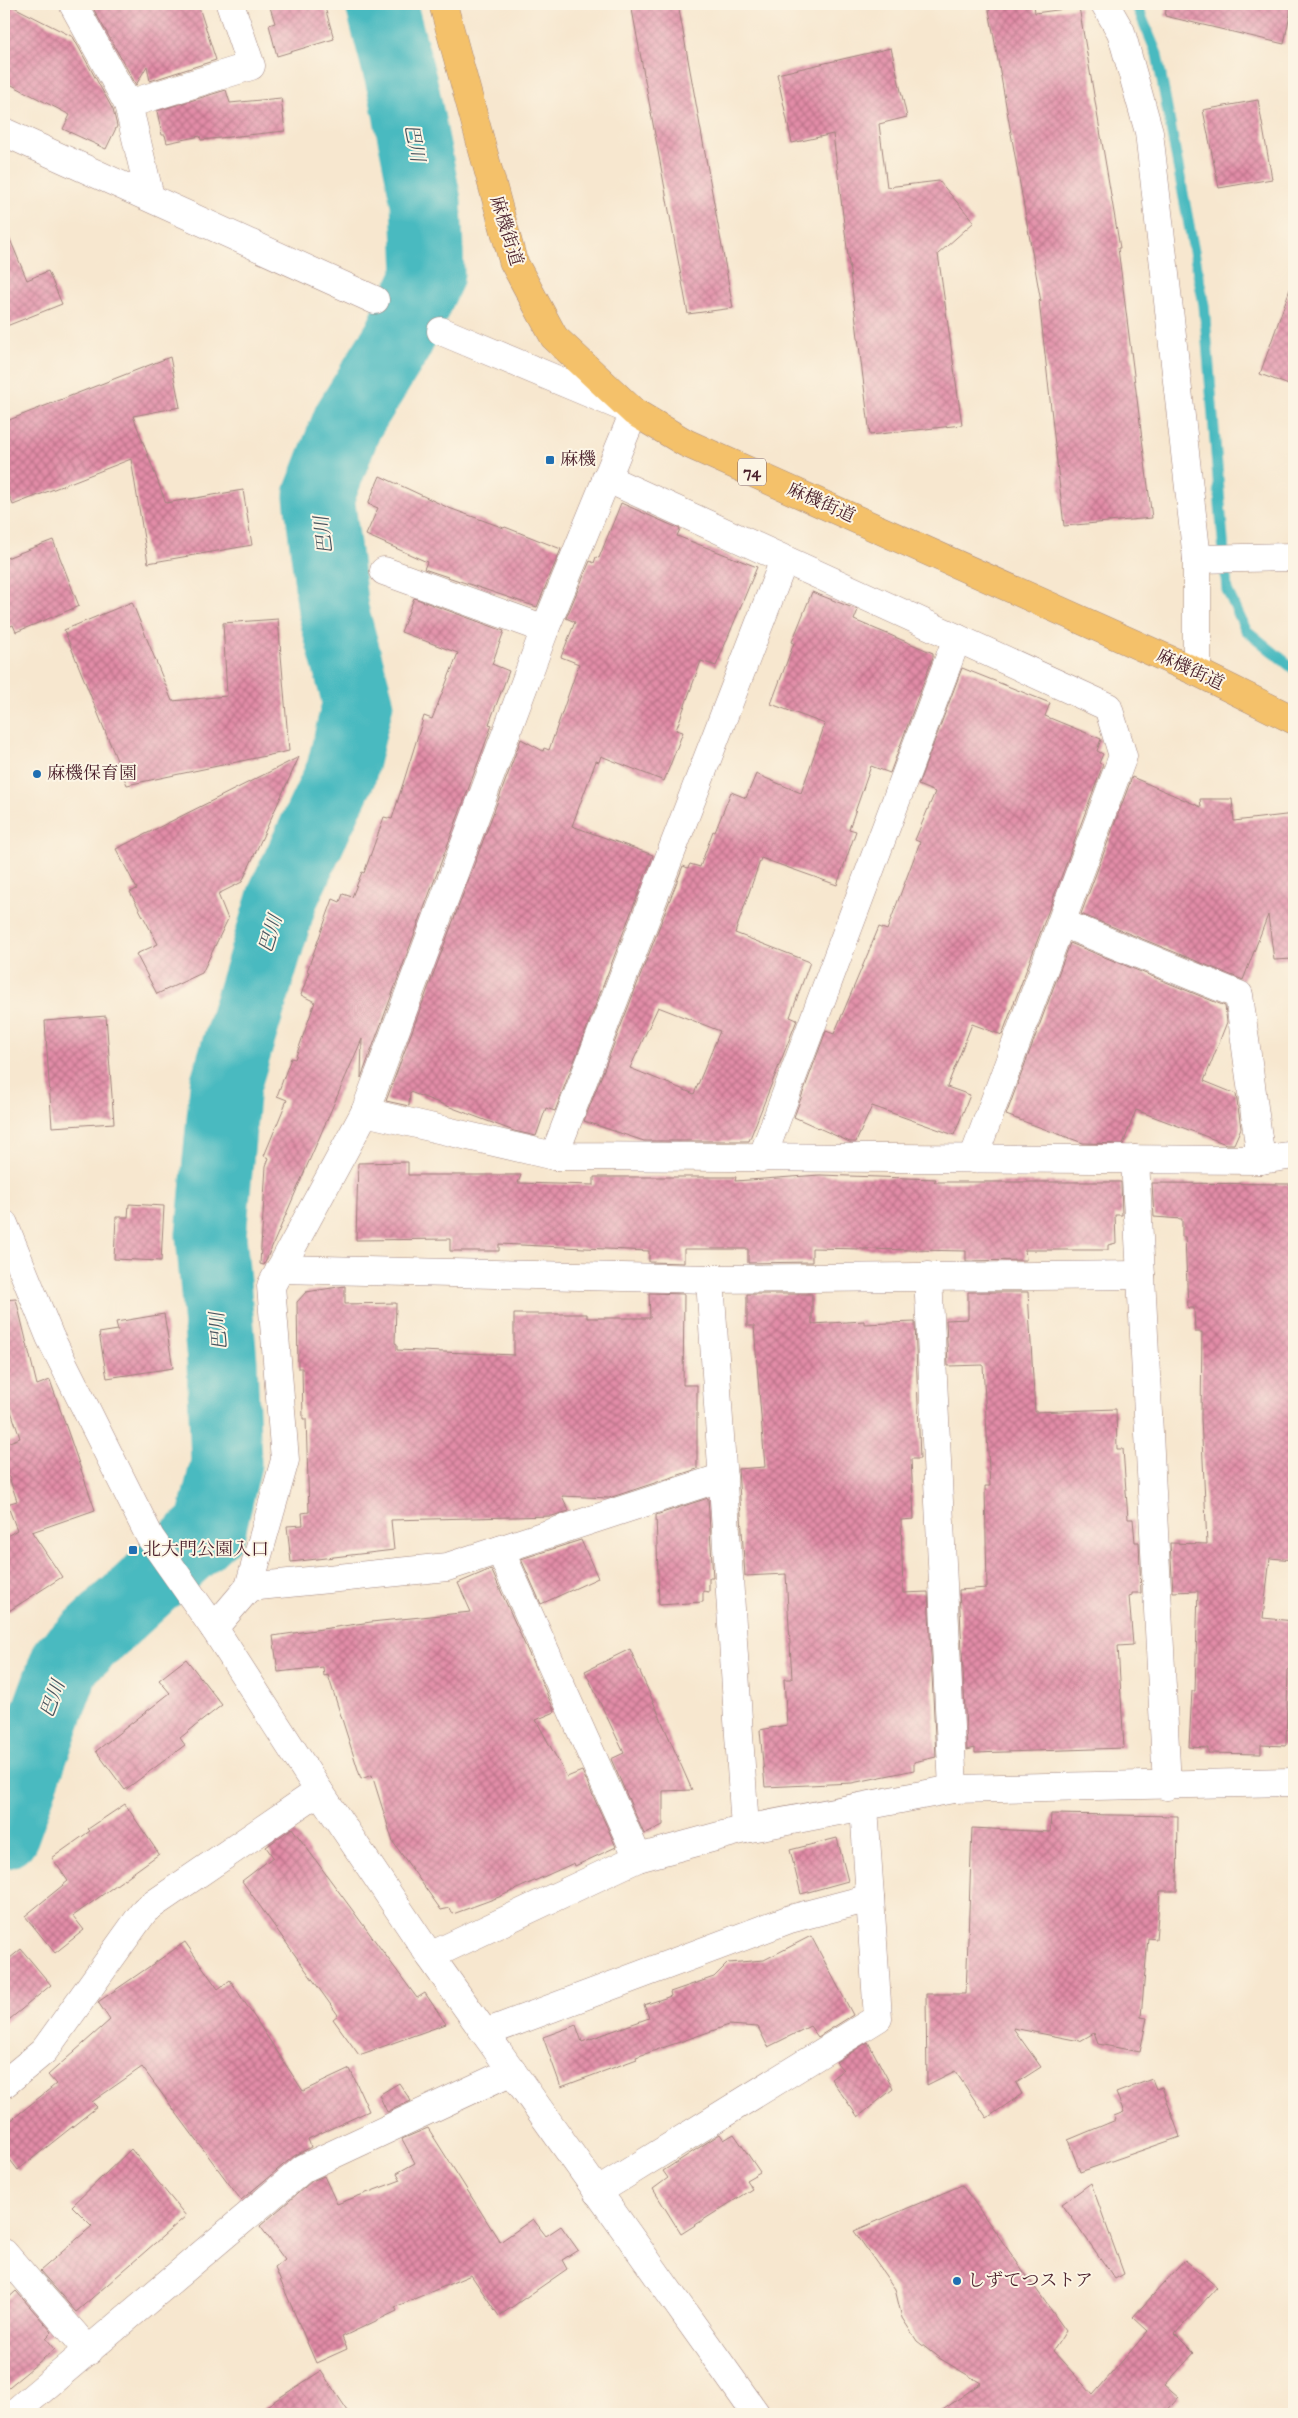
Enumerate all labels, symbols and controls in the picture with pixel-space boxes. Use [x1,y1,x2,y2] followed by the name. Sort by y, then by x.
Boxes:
[399,122,429,166] water label: 巴川
[485,193,527,269] street label: 麻機街道
[560,449,596,471] place label: 麻機
[544,454,556,466] marker: 麻機
[738,458,766,486] road number: 74
[784,478,858,528] street label: 麻機街道
[310,513,338,555] water label: 巴川
[1153,645,1227,695] street label: 麻機街道
[47,763,137,785] place label: 麻機保育園
[31,768,43,780] marker: 麻機保育園
[254,911,288,956] water label: 巴川
[206,1309,232,1351] water label: 巴川
[143,1539,269,1561] place label: 北大門公園入口
[127,1544,139,1556] marker: 北大門公園入口
[36,1675,71,1721] water label: 巴川
[967,2270,1093,2292] place label: しずてつストア
[951,2275,963,2287] marker: しずてつストア

